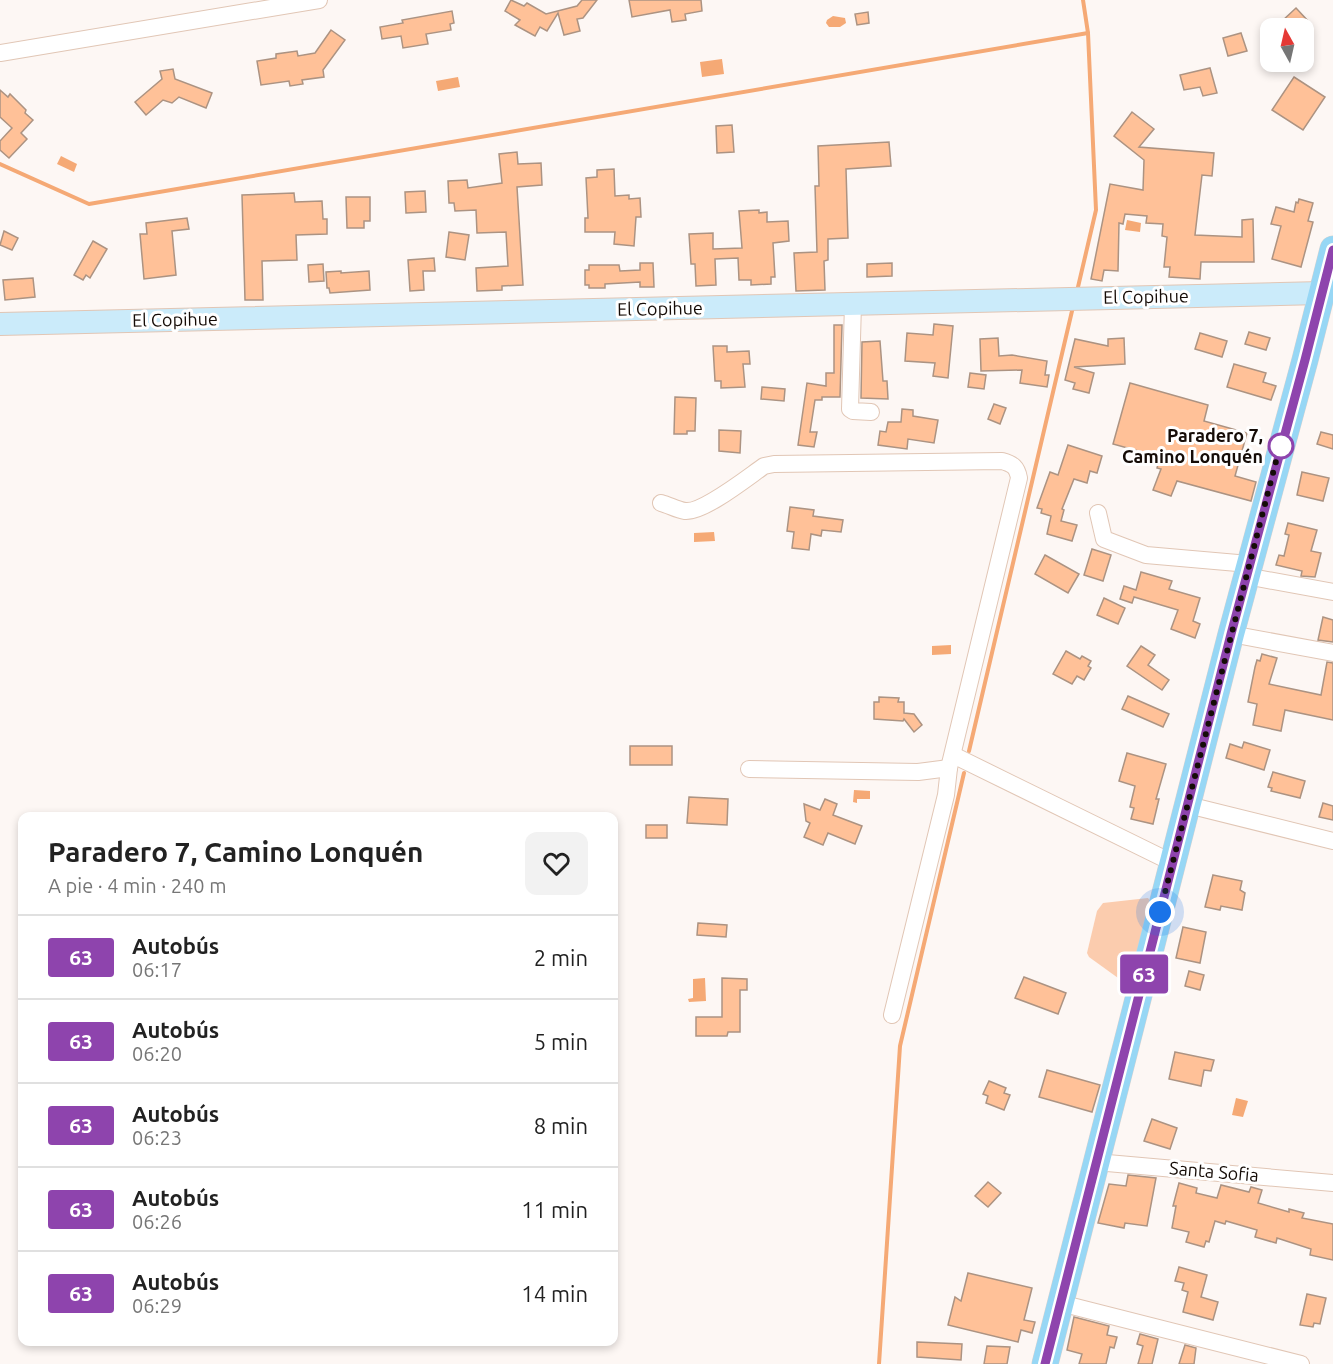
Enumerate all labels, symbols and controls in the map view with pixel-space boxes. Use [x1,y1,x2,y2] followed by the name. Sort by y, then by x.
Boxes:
[1260,18,1314,72] north arrow
[1260,18,1314,72] map controls
[1103,285,1189,307] street label: El Copihue
[617,297,703,319] street label: El Copihue
[132,308,218,330] street label: El Copihue
[1122,425,1263,466] place label: Paradero 7, Camino Lonquén
[1268,433,1294,459] marker: Paradero 7, Camino Lonquén
[525,832,588,895] button: heart
[48,836,423,867] text: Paradero 7, Camino Lonquén
[48,874,226,897] text: A pie · 4 min · 240 m
[1145,897,1175,927] your location
[132,933,219,958] text: Autobús
[69,945,93,969] text: 63
[534,945,588,970] text: 2 min
[1117,954,1171,994] line badge: 63
[132,958,182,981] text: 06:17
[1132,962,1156,986] text: 63
[132,1017,219,1042] text: Autobús
[69,1029,93,1053] text: 63
[534,1029,588,1054] text: 5 min
[132,1042,182,1065] text: 06:20
[132,1101,219,1126] text: Autobús
[69,1113,93,1137] text: 63
[534,1113,588,1138] text: 8 min
[132,1126,182,1149] text: 06:23
[1168,1157,1260,1185] street label: Santa Sofia
[132,1185,219,1210] text: Autobús
[69,1197,93,1221] text: 63
[521,1197,588,1222] text: 11 min
[132,1210,182,1233] text: 06:26
[132,1269,219,1294] text: Autobús
[69,1281,93,1305] text: 63
[521,1281,588,1306] text: 14 min
[132,1294,182,1317] text: 06:29

